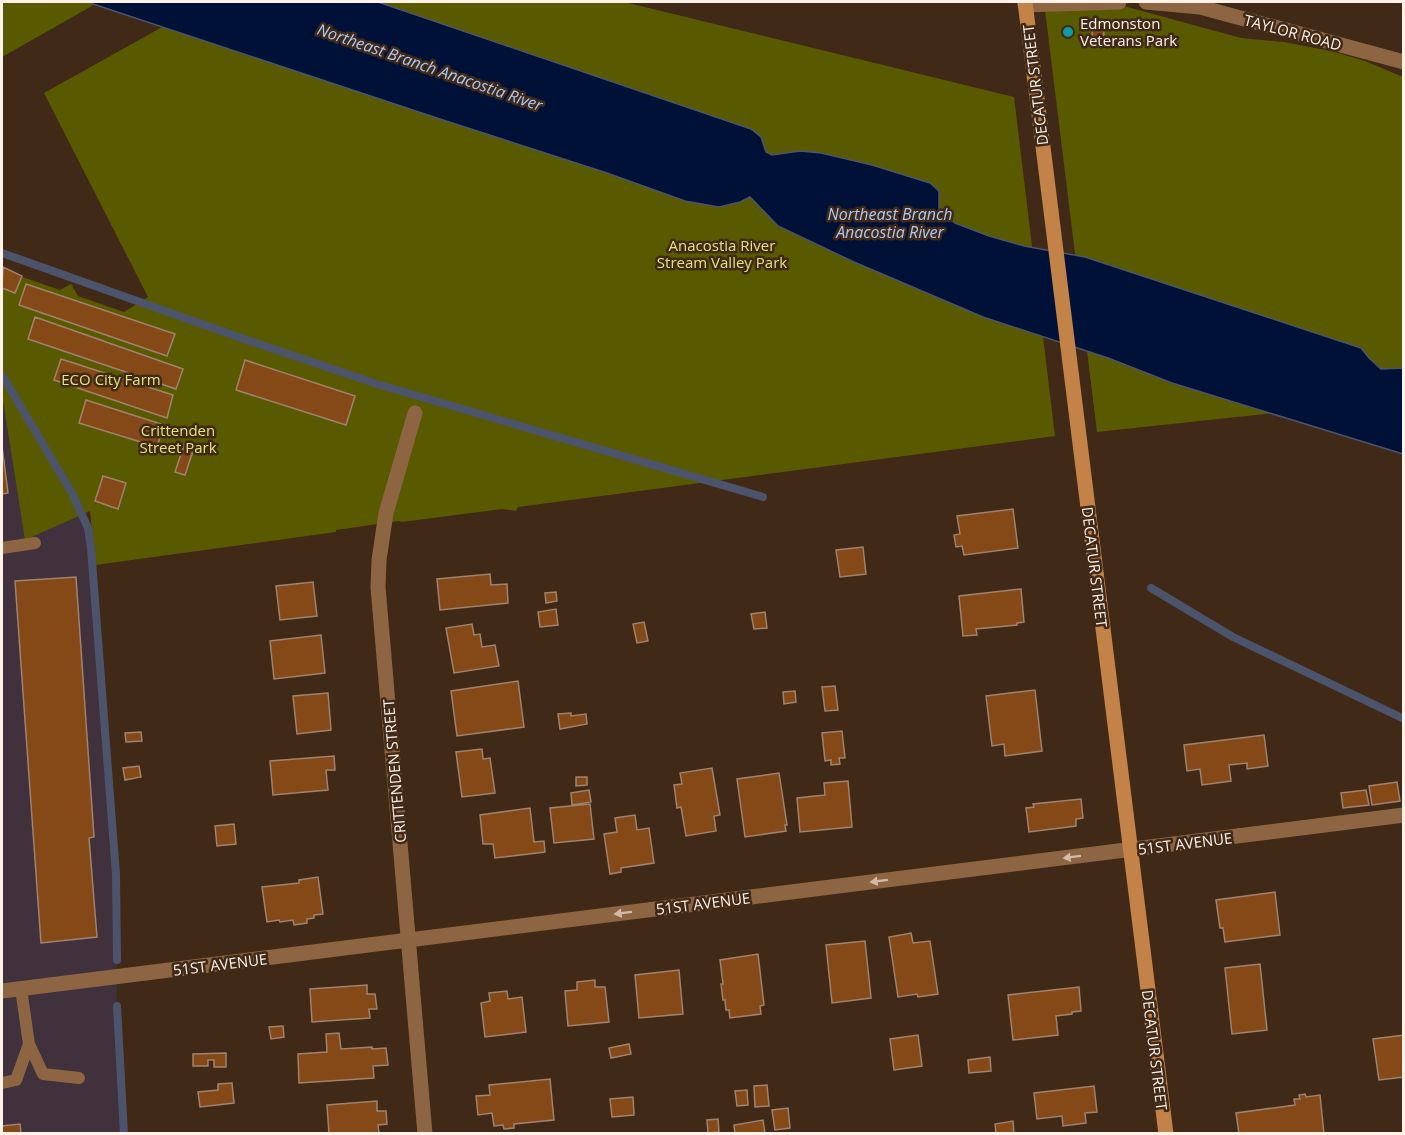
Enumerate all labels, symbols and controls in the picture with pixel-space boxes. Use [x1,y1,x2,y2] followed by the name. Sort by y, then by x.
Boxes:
[1242,9,1344,55] street label: TAYLOR ROAD
[1080,13,1177,50] place label: Edmonston Veterans Park
[314,18,546,116] water label: Northeast Branch Anacostia River
[1018,23,1052,146] street label: DECATUR STREET
[1061,25,1075,39] marker: Edmonston Veterans Park
[827,203,953,243] water label: Northeast Branch Anacostia River
[657,235,787,272] park label: Anacostia River Stream Valley Park
[61,369,161,389] park label: ECO City Farm
[139,420,217,457] park label: Crittenden Street Park
[1078,506,1112,629] street label: DECATUR STREET
[378,698,410,844] street label: CRITTENDEN STREET
[1137,827,1233,859] street label: 51ST AVENUE
[1063,852,1082,862] one-way arrow
[869,877,888,886] one-way arrow
[655,887,751,919] street label: 51ST AVENUE
[613,909,632,918] one-way arrow
[172,948,268,980] street label: 51ST AVENUE
[1138,989,1172,1112] street label: DECATUR STREET

